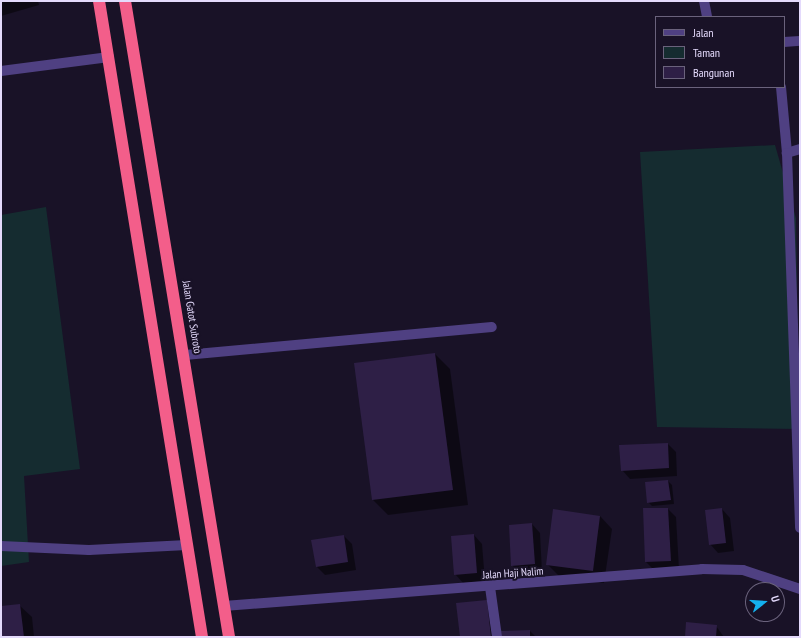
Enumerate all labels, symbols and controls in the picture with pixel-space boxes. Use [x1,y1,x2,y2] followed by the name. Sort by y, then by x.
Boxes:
[655,16,785,88] legend
[693,25,714,40] text: Jalan
[693,45,720,60] text: Taman
[693,65,734,80] text: Bangunan
[180,280,204,354] street label: Jalan Gatot Subroto
[482,564,544,582] street label: Jalan Haji Nalim
[745,582,785,622] north arrow
[768,594,783,604] text: U

